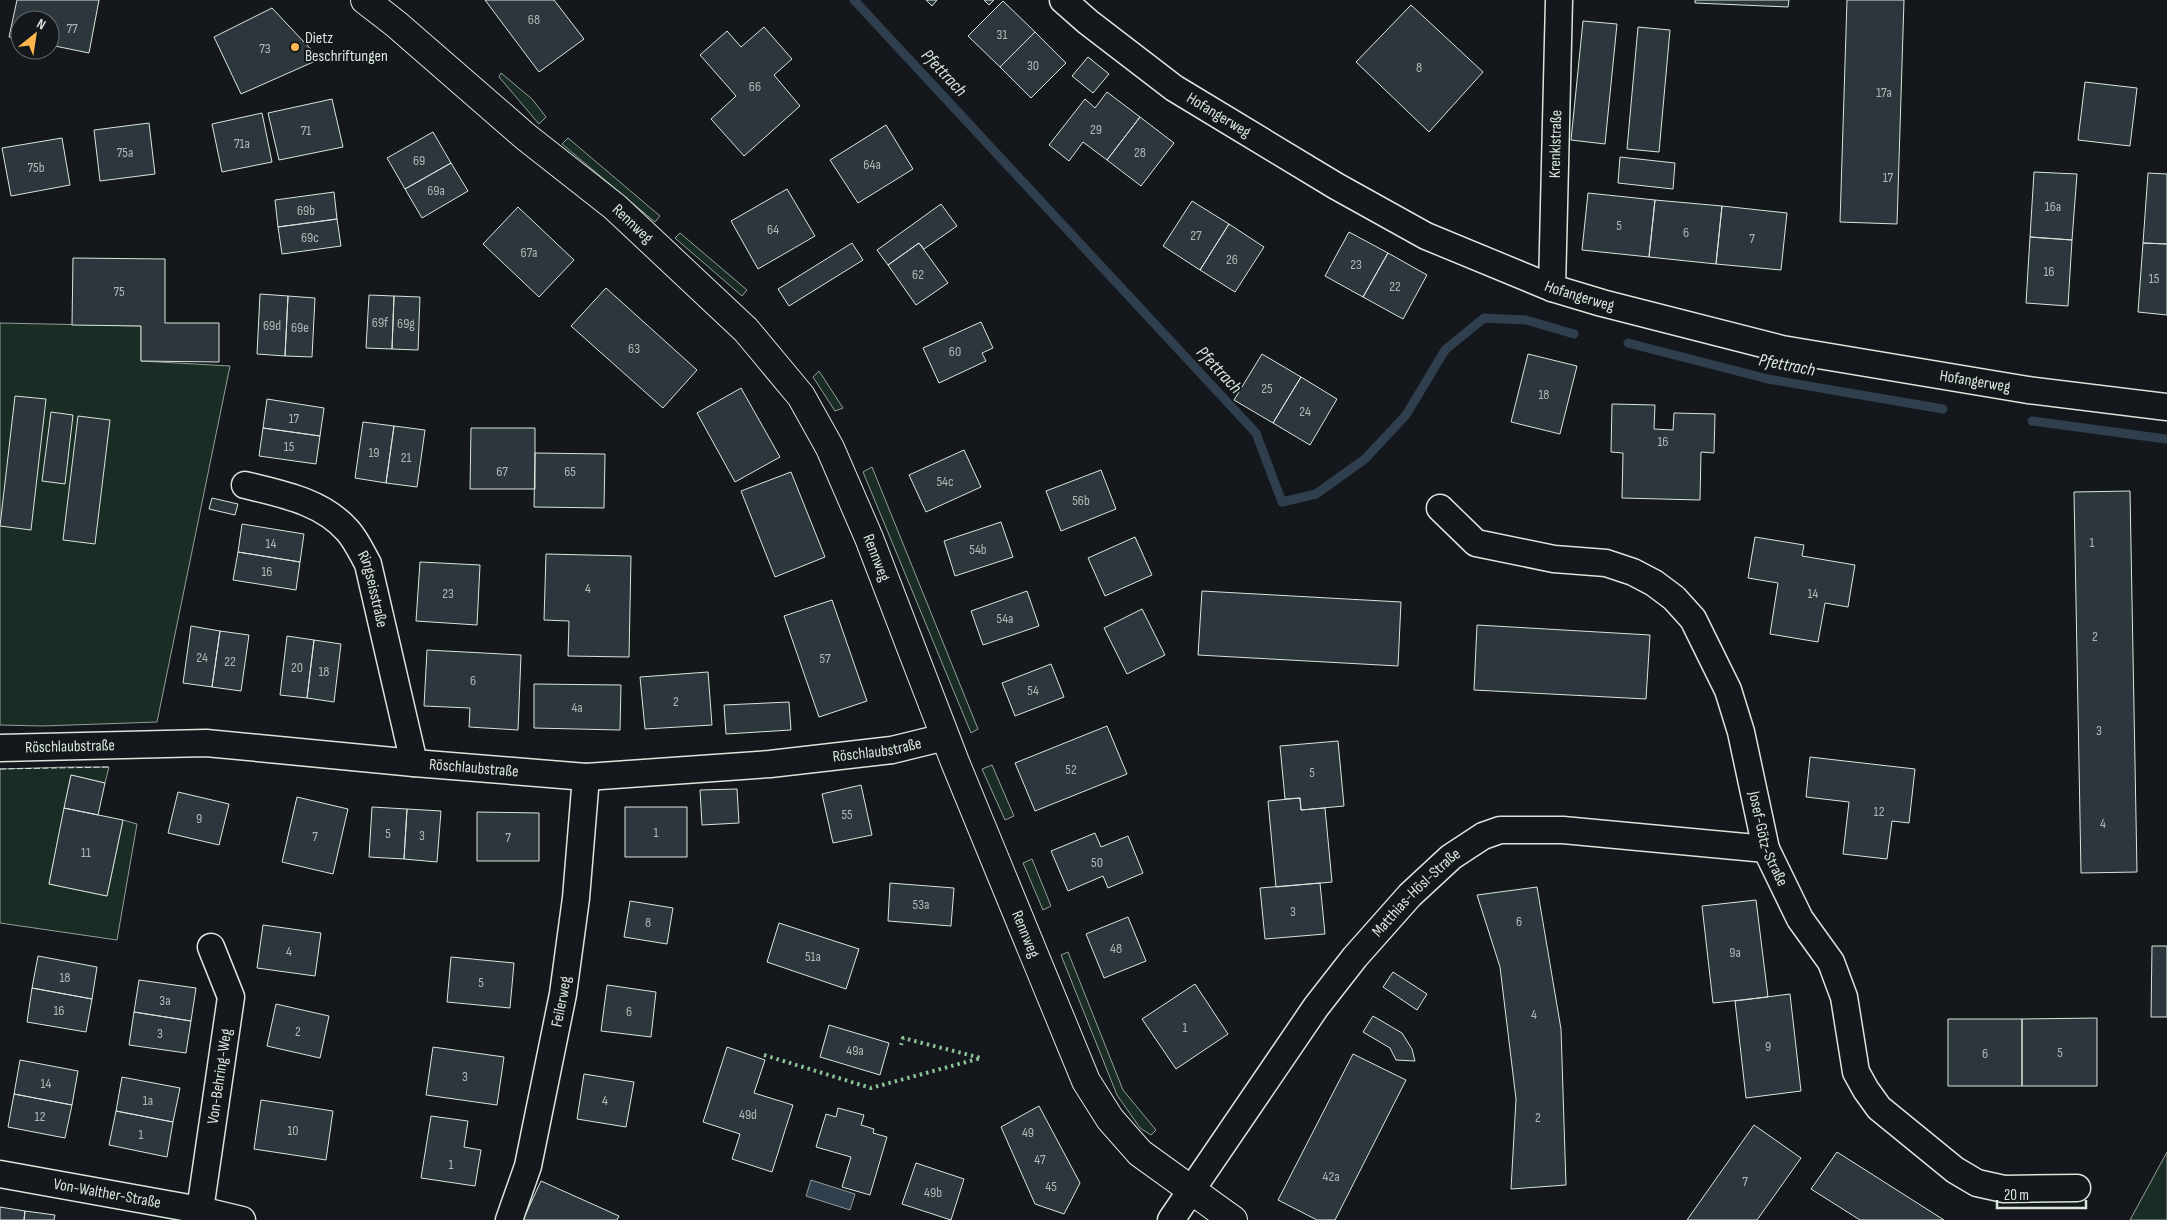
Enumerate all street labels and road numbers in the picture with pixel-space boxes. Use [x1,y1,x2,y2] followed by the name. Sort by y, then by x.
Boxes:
[1183,88,1254,142] street label: Hofangerweg
[1545,110,1566,178] street label: Krenklstraße
[608,200,657,247] street label: Rennweg
[1542,277,1616,315] street label: Hofangerweg
[1938,366,2012,396] street label: Hofangerweg
[859,531,894,584] street label: Rennweg
[353,547,392,629] street label: Ringseisstraße
[832,734,923,766] street label: Röschlaubstraße
[25,736,115,757] street label: Röschlaubstraße
[428,755,519,781] street label: Röschlaubstraße
[1744,789,1792,889] street label: Josef-Götz-Straße
[1368,844,1464,941] street label: Matthias-Hösl-Straße
[1008,908,1044,961] street label: Rennweg
[547,975,575,1029] street label: Feilerweg
[203,1027,236,1125] street label: Von-Behring-Weg
[52,1174,162,1212] street label: Von-Walther-Straße

